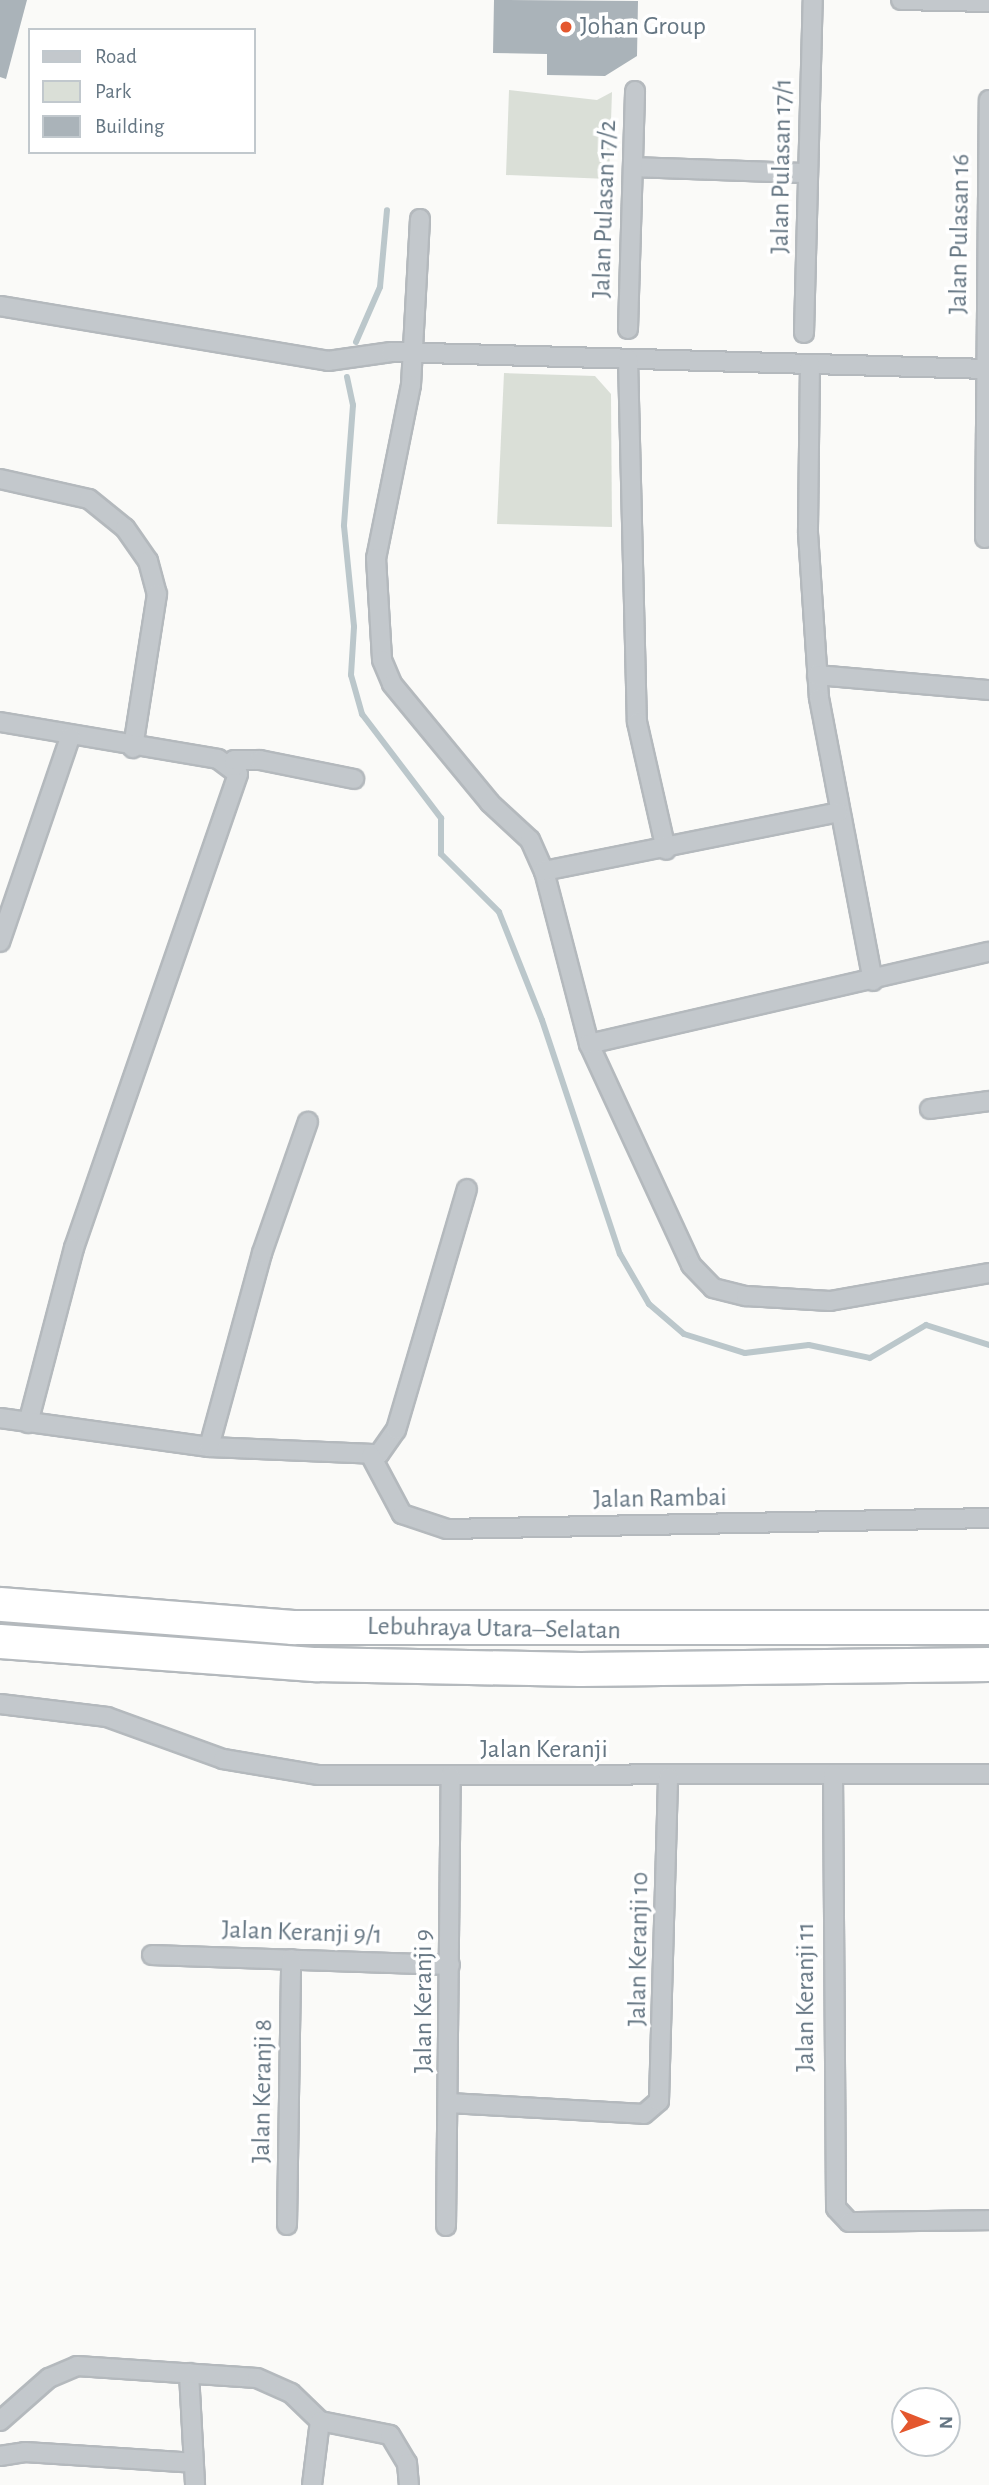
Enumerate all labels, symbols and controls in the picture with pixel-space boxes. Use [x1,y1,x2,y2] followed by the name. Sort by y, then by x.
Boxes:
[580,11,706,43] place label: Johan Group
[558,19,574,35] marker: Johan Group
[28,28,256,154] legend
[95,46,137,67] text: Road
[765,78,799,254] street label: Jalan Pulasan 17/1
[95,81,131,102] text: Park
[95,116,164,137] text: Building
[586,119,624,299] street label: Jalan Pulasan 17/2
[943,153,977,315] street label: Jalan Pulasan 16
[593,1482,727,1516] street label: Jalan Rambai
[367,1611,621,1647] street label: Lebuhraya Utara–Selatan
[480,1734,608,1766] street label: Jalan Keranji
[622,1871,656,2027] street label: Jalan Keranji 10
[221,1915,383,1951] street label: Jalan Keranji 9/1
[790,1922,822,2072] street label: Jalan Keranji 11
[408,1929,440,2073] street label: Jalan Keranji 9
[246,2019,280,2163] street label: Jalan Keranji 8
[891,2387,961,2457] north arrow
[936,2416,955,2429] text: N

